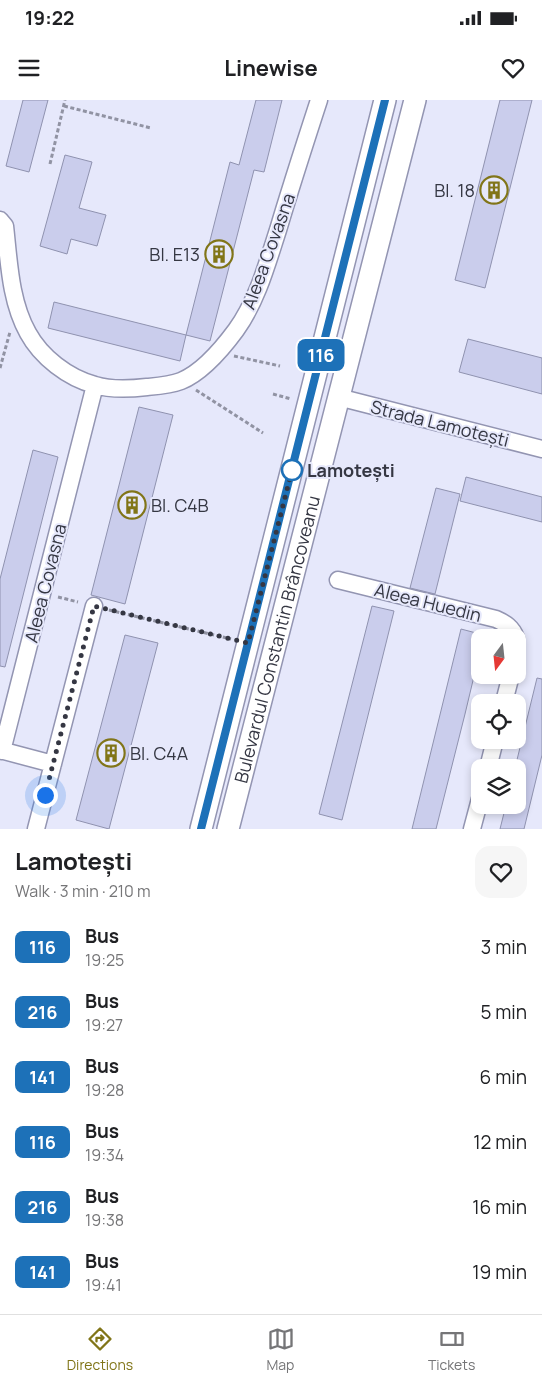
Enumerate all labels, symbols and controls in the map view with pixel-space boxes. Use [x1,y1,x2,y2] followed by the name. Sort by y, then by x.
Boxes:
[25,5,74,31] text: 19:22
[224,53,318,83] text: Linewise
[15,54,43,82] icon: menu
[499,54,527,82] icon: heart
[479,175,509,205] building icon: Bl. 18
[434,178,475,202] place label: Bl. 18
[236,190,300,312] street label: Aleea Covasna
[204,239,234,269] building icon: Bl. E13
[149,242,200,266] place label: Bl. E13
[292,339,350,371] line badge: 116
[308,343,334,367] text: 116
[368,394,512,452] street label: Strada Lamotești
[307,458,395,482] place label: Lamotești
[281,459,303,481] marker: Lamotești
[117,490,147,520] building icon: Bl. C4B
[151,493,209,517] place label: Bl. C4B
[228,493,325,785] street label: Bulevardul Constantin Brâncoveanu
[19,521,71,645] street label: Aleea Covasna
[372,577,484,627] street label: Aleea Huedin
[471,629,526,684] north arrow
[471,629,526,814] map controls
[471,694,526,749] button: locate
[96,738,126,768] building icon: Bl. C4A
[130,741,189,765] place label: Bl. C4A
[471,759,526,814] button: layers
[33,783,58,808] your location
[15,844,132,877] text: Lamotești
[475,846,527,898] button: heart
[15,880,151,902] text: Walk · 3 min · 210 m
[85,923,119,949] text: Bus
[481,934,527,960] text: 3 min
[29,935,56,959] text: 116
[85,949,124,971] text: 19:25
[85,988,119,1014] text: Bus
[480,999,527,1025] text: 5 min
[28,1000,57,1024] text: 216
[85,1014,123,1036] text: 19:27
[85,1053,119,1079] text: Bus
[480,1064,527,1090] text: 6 min
[29,1065,56,1089] text: 141
[85,1079,124,1101] text: 19:28
[85,1118,119,1144] text: Bus
[473,1129,527,1155] text: 12 min
[29,1130,56,1154] text: 116
[85,1144,124,1166] text: 19:34
[85,1183,119,1209] text: Bus
[472,1194,527,1220] text: 16 min
[28,1195,57,1219] text: 216
[85,1209,124,1231] text: 19:38
[85,1248,119,1274] text: Bus
[472,1259,527,1285] text: 19 min
[29,1260,56,1284] text: 141
[85,1274,122,1296] text: 19:41
[67,1325,133,1374] tab: Directions
[267,1325,295,1374] tab: Map
[428,1325,475,1374] tab: Tickets

